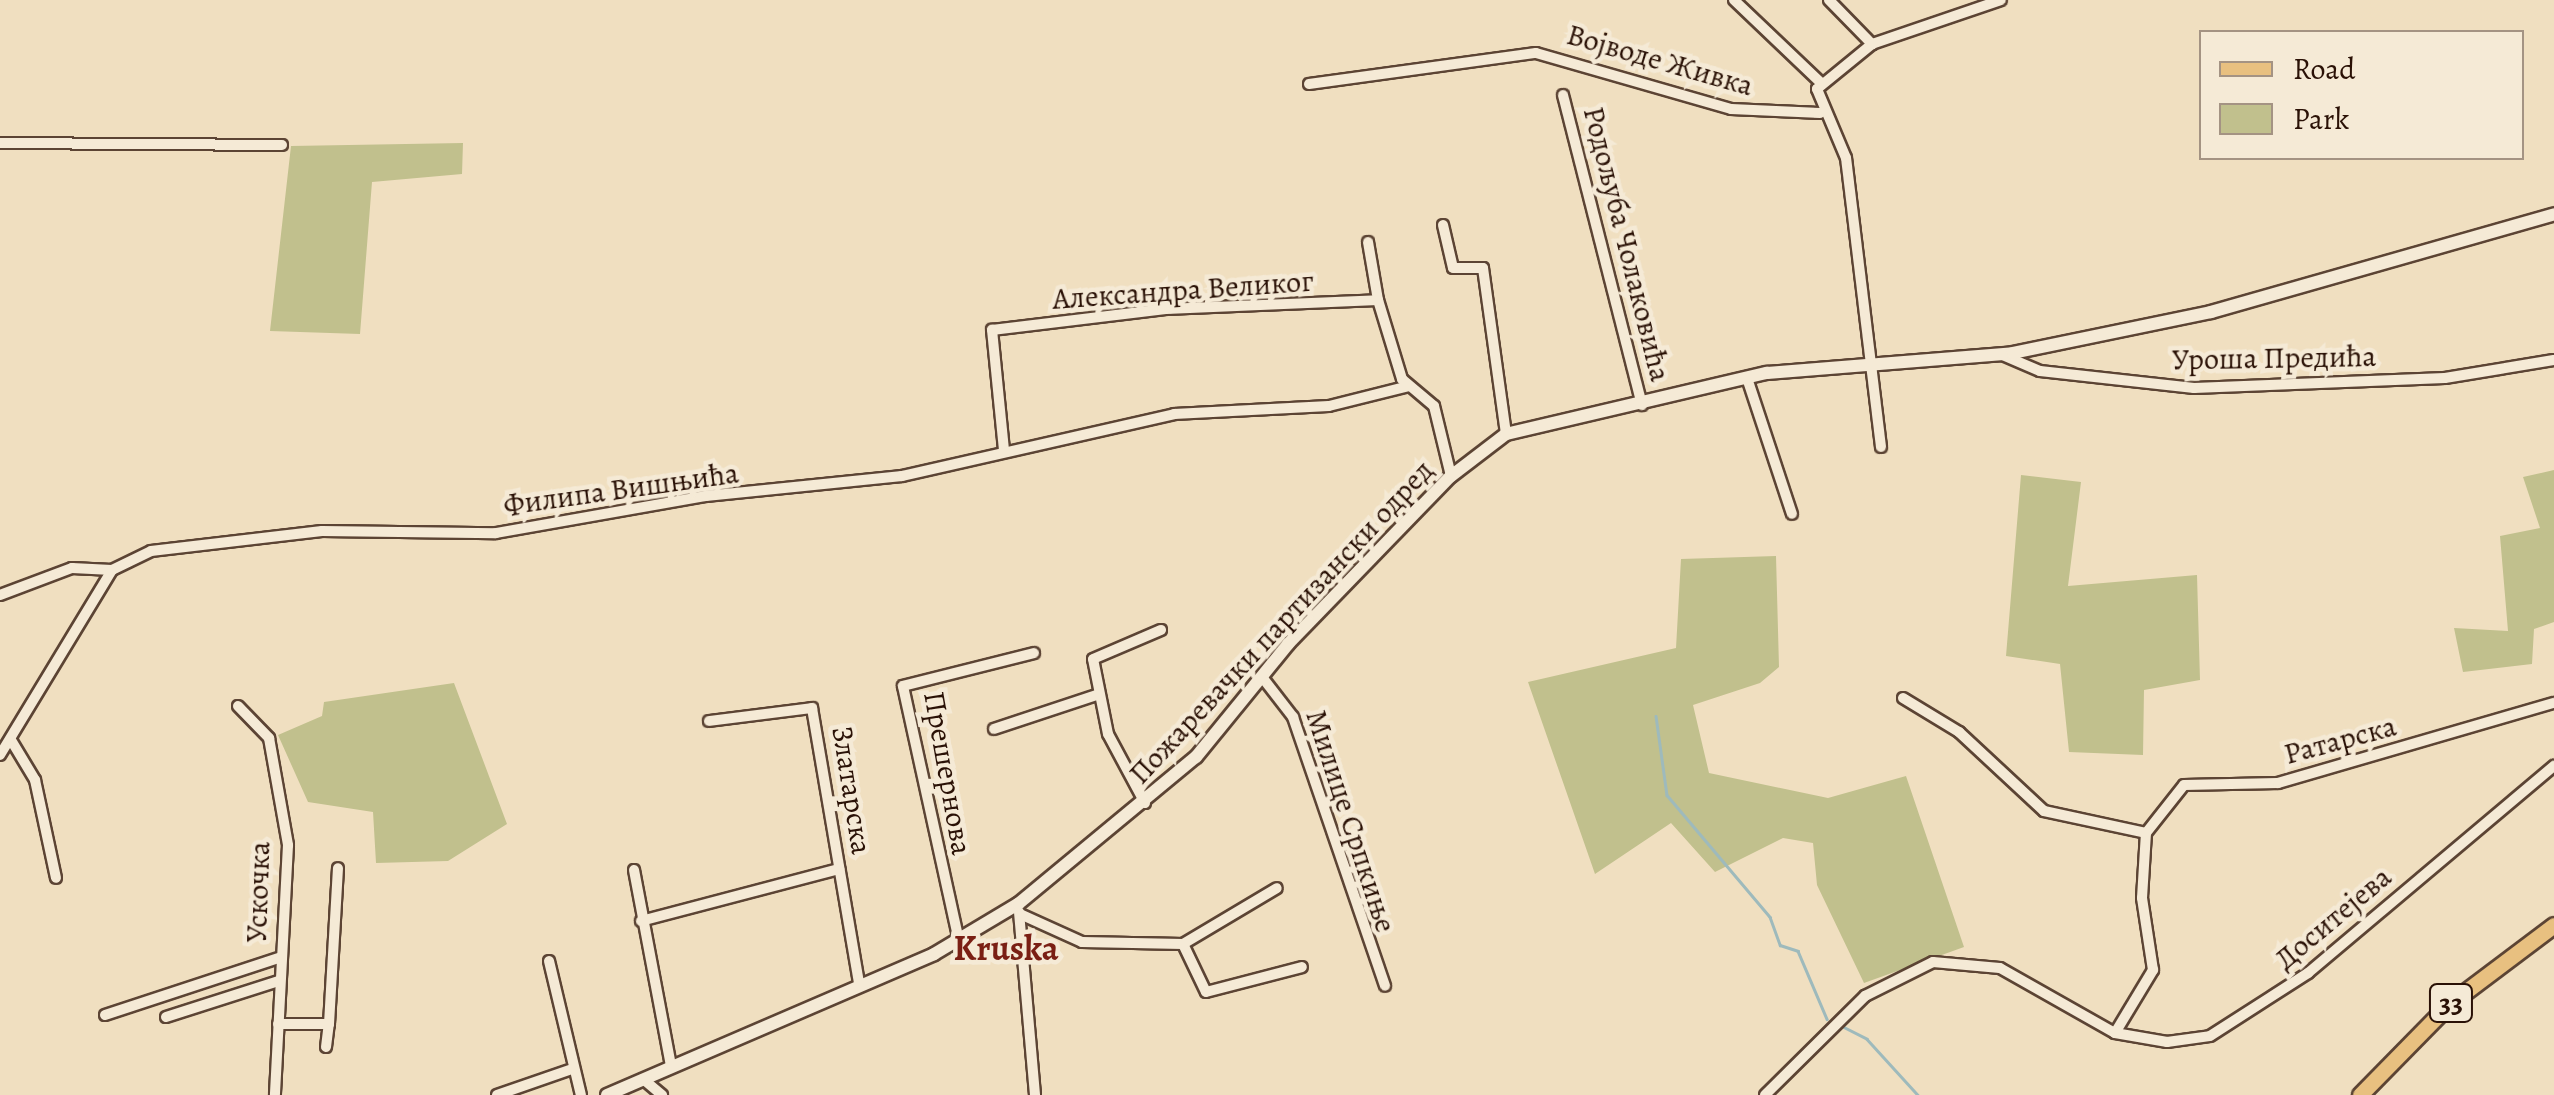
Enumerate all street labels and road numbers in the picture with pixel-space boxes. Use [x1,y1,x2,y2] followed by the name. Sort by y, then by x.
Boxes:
[1563,16,1757,104] street label: Војводе Живка
[1575,103,1679,385] street label: Родољуба Чолаковића
[1051,263,1315,317] street label: Александра Великог
[2172,338,2376,378] street label: Уроша Предића
[1121,452,1441,792] street label: Пожаревачки партизански одред
[501,455,741,523] street label: Филипа Вишњића
[916,688,980,858] street label: Прешернова
[1298,705,1404,937] street label: Милице Српкиње
[2280,708,2400,772] street label: Ратарска
[824,723,880,857] street label: Златарска
[238,841,278,943] street label: Ускочка
[2267,859,2399,977] street label: Доситејева
[2428,980,2474,1026] road number: 33

